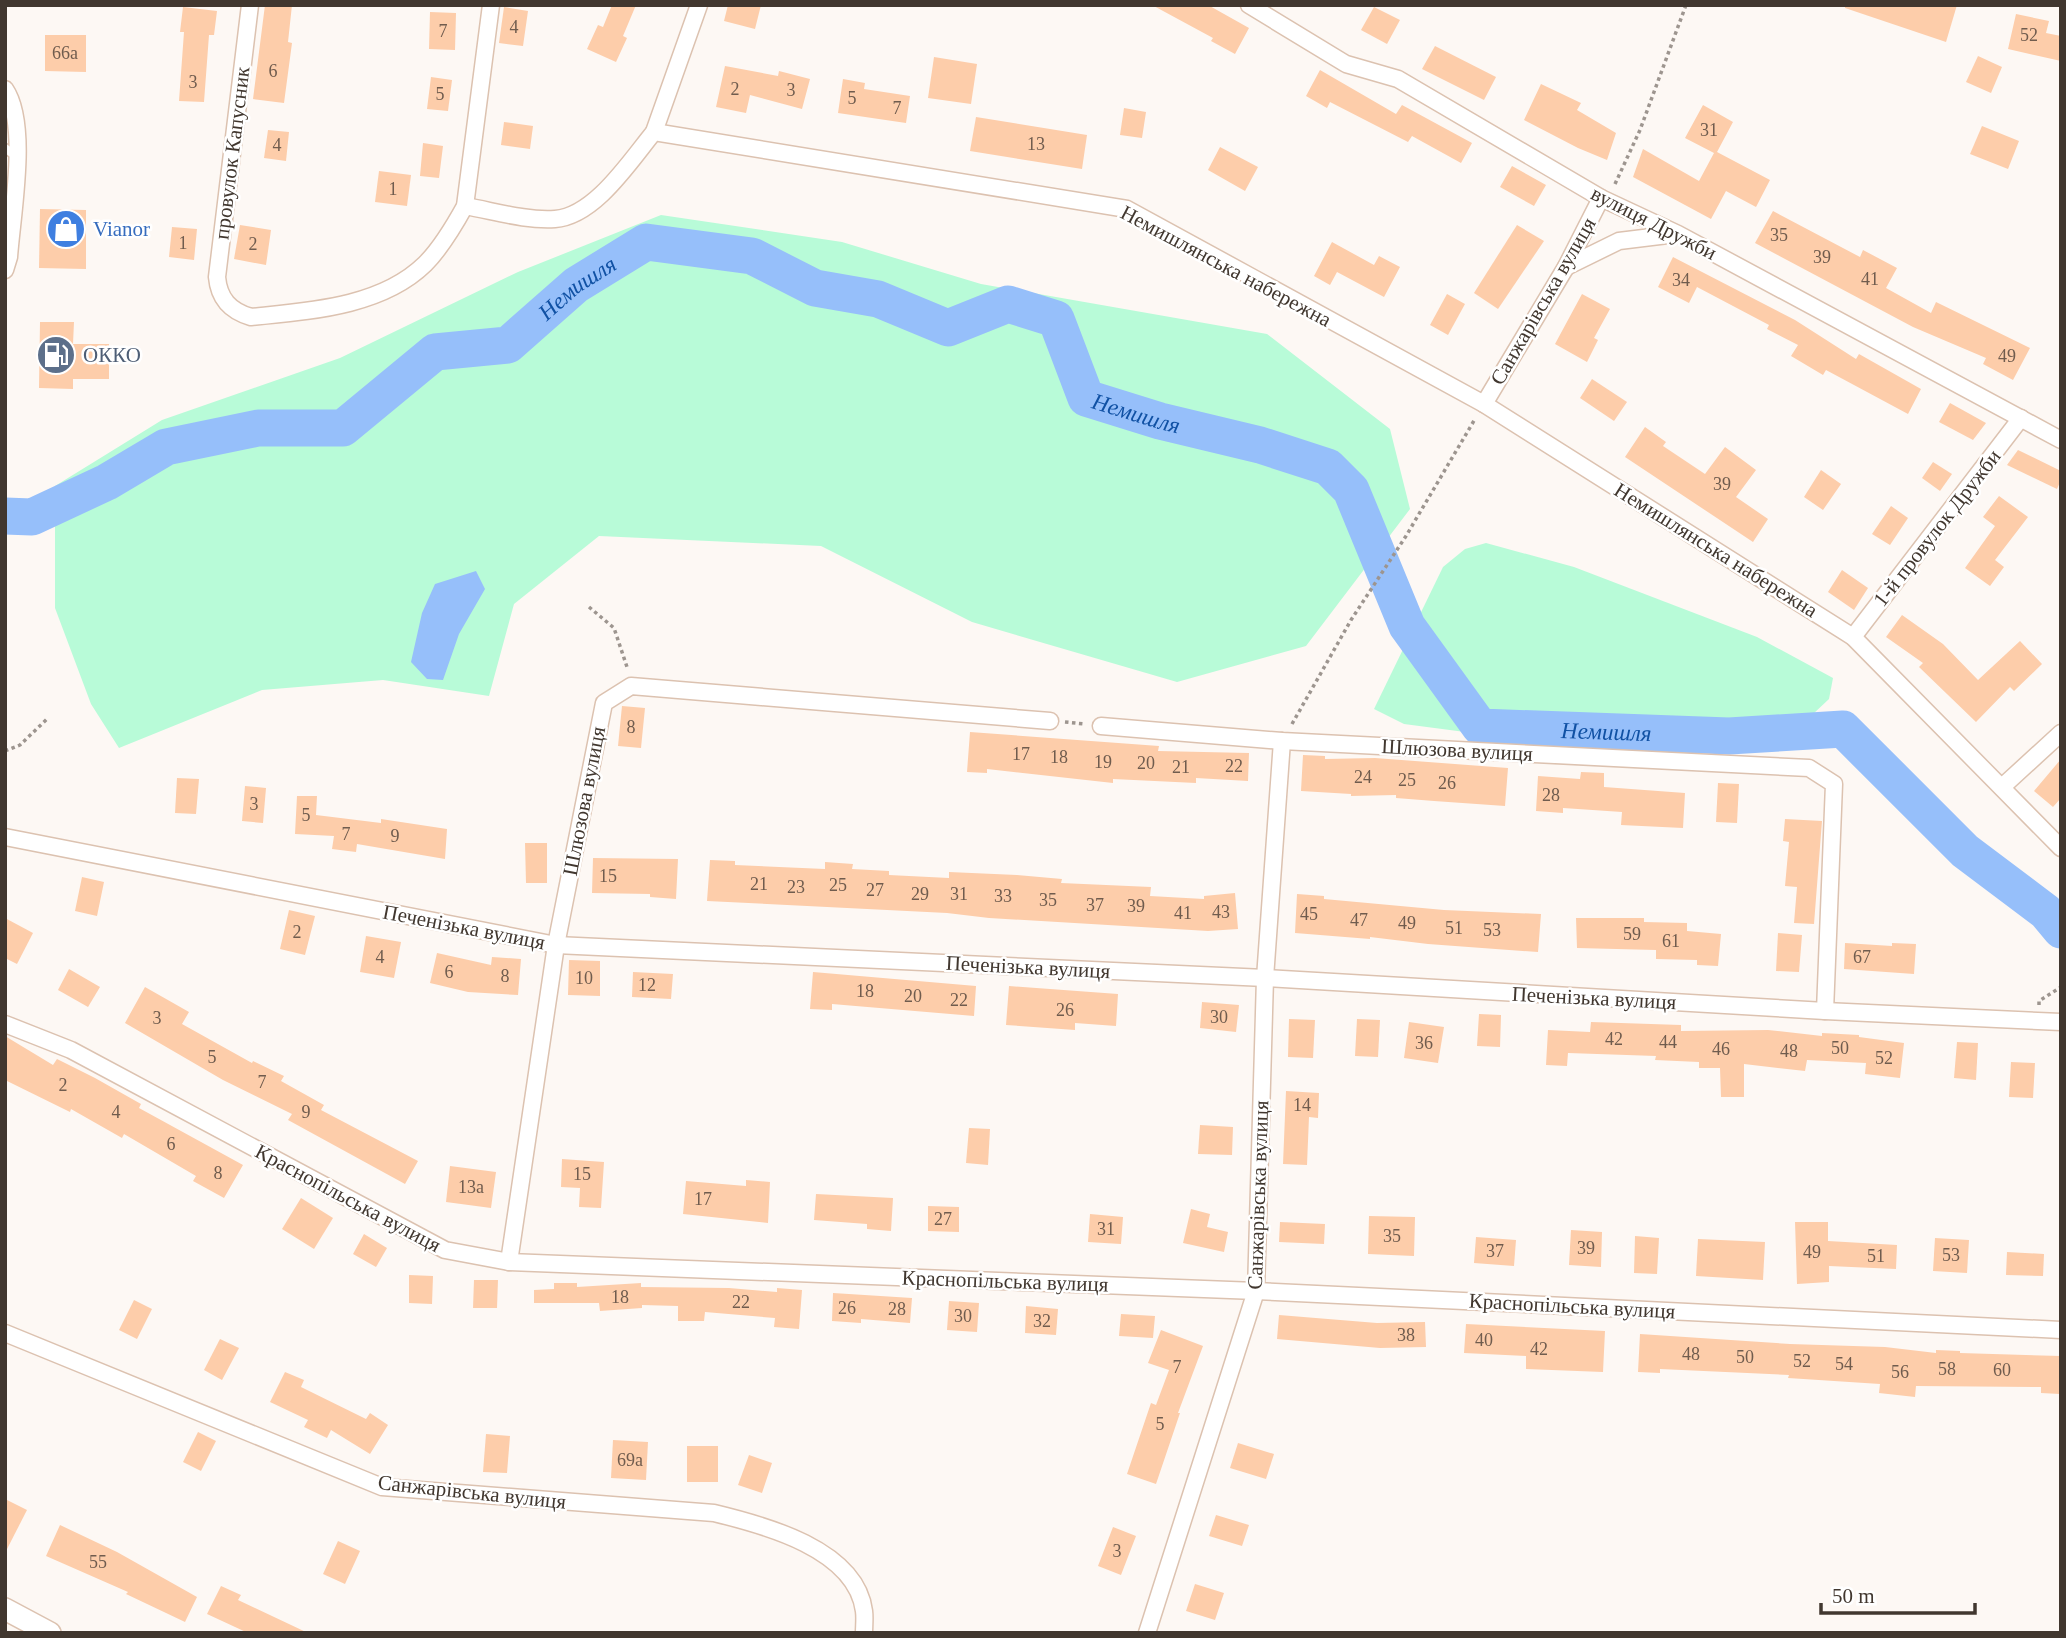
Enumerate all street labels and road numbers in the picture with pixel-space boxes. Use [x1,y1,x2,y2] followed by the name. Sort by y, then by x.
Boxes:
[209,64,255,241] street label: провулок Капусник
[1587,181,1721,265] street label: вулиця Дружби
[1117,200,1336,332] street label: Немишлянська набережна
[1485,213,1601,389] street label: Санжарівська вулиця
[1868,445,2006,611] street label: 1-й провулок Дружби
[1610,478,1823,623] street label: Немишлянська набережна
[558,724,610,878] street label: Шлюзова вулиця
[1381,734,1534,766] street label: Шлюзова вулиця
[381,900,547,955] street label: Печенізька вулиця
[945,951,1111,983] street label: Печенізька вулиця
[1511,982,1677,1014] street label: Печенізька вулиця
[1243,1100,1273,1290] street label: Санжарівська вулиця
[251,1139,445,1257] street label: Краснопільська вулиця
[901,1265,1109,1297] street label: Краснопільська вулиця
[1468,1289,1676,1323] street label: Краснопільська вулиця
[377,1470,568,1514] street label: Санжарівська вулиця

